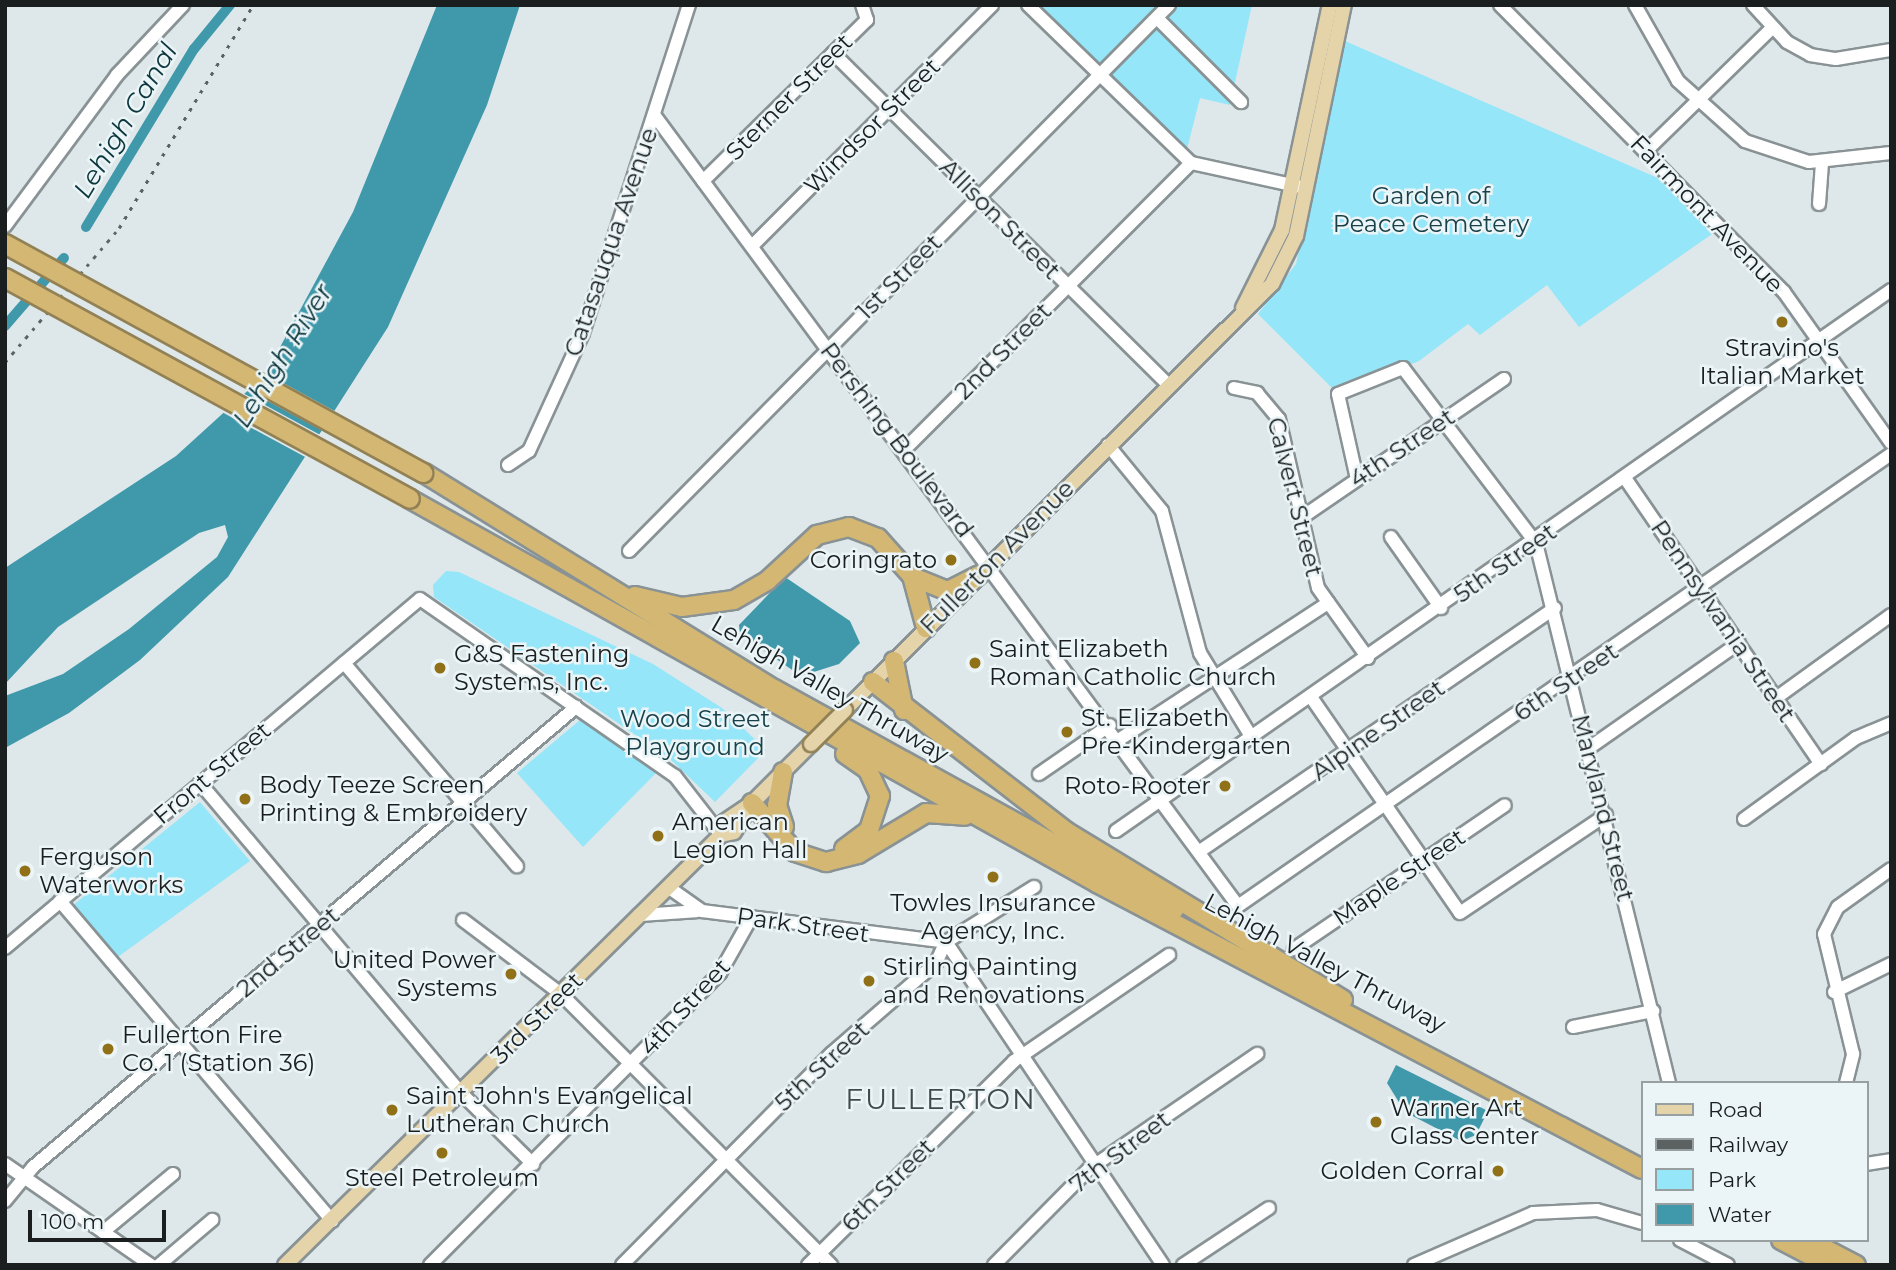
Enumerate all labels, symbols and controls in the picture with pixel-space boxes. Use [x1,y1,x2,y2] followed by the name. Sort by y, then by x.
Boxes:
[720,28,858,166] street label: Sterner Street
[67,38,185,204] water label: Lehigh Canal
[798,52,946,200] street label: Windsor Street
[558,124,664,360] street label: Catasauqua Avenue
[1624,129,1790,299] street label: Fairmont Avenue
[934,153,1066,285] street label: Allison Street
[1333,182,1529,238] park label: Garden of Peace Cemetery
[850,228,948,326] street label: 1st Street
[227,279,339,433] water label: Lehigh River
[949,297,1057,405] street label: 2nd Street
[1774,314,1790,330] marker: Stravino's Italian Market
[1700,334,1864,390] place label: Stravino's Italian Market
[814,337,980,543] street label: Pershing Boulevard
[1344,402,1460,494] street label: 4th Street
[1261,414,1329,580] street label: Calvert Street
[914,474,1080,640] street label: Fullerton Avenue
[1645,515,1801,727] street label: Pennsylvania Street
[1448,517,1562,609] street label: 5th Street
[810,546,937,574] place label: Coringrato
[943,552,959,568] marker: Coringrato
[706,609,954,769] street label: Lehigh Valley Thruway
[989,635,1276,691] place label: Saint Elizabeth Roman Catholic Church
[1508,637,1624,727] street label: 6th Street
[454,640,629,696] place label: G&S Fastening Systems, Inc.
[967,655,983,671] marker: Saint Elizabeth Roman Catholic Church
[432,660,448,676] marker: G&S Fastening Systems, Inc.
[1306,673,1450,787] street label: Alpine Street
[1081,704,1291,760] place label: St. Elizabeth Pre-Kindergarten
[620,705,770,761] park label: Wood Street Playground
[1566,712,1640,904] street label: Maryland Street
[148,716,276,830] street label: Front Street
[1059,724,1075,740] marker: St. Elizabeth Pre-Kindergarten
[259,771,527,827] place label: Body Teeze Screen Printing & Embroidery
[1064,772,1211,800] place label: Roto-Rooter
[1217,778,1233,794] marker: Roto-Rooter
[237,791,253,807] marker: Body Teeze Screen Printing & Embroidery
[672,808,807,864] place label: American Legion Hall
[1327,822,1471,932] street label: Maple Street
[650,828,666,844] marker: American Legion Hall
[39,843,183,899] place label: Ferguson Waterworks
[17,863,33,879] marker: Ferguson Waterworks
[985,869,1001,885] marker: Towles Insurance Agency, Inc.
[1199,887,1451,1039] street label: Lehigh Valley Thruway
[890,889,1096,945] place label: Towles Insurance Agency, Inc.
[231,901,345,1003] street label: 2nd Street
[735,901,871,949] street label: Park Street
[333,946,497,1002] place label: United Power Systems
[634,953,736,1061] street label: 4th Street
[883,953,1085,1009] place label: Stirling Painting and Renovations
[485,966,589,1070] street label: 3rd Street
[503,966,519,982] marker: United Power Systems
[861,973,877,989] marker: Stirling Painting and Renovations
[769,1015,875,1117] street label: 5th Street
[122,1021,315,1077] place label: Fullerton Fire Co. 1 (Station 36)
[100,1041,116,1057] marker: Fullerton Fire Co. 1 (Station 36)
[1640,1081,1868,1242] legend
[406,1082,693,1138] place label: Saint John's Evangelical Lutheran Church
[846,1082,1036,1116] district label: FULLERTON
[1390,1094,1539,1150] place label: Warner Art Glass Center
[1708,1097,1763,1122] text: Road
[384,1102,400,1118] marker: Saint John's Evangelical Lutheran Church
[1064,1105,1176,1199] street label: 7th Street
[1368,1114,1384,1130] marker: Warner Art Glass Center
[1708,1132,1788,1157] text: Railway
[836,1133,940,1237] street label: 6th Street
[434,1145,450,1161] marker: Steel Petroleum
[1320,1157,1484,1185] place label: Golden Corral
[1490,1163,1506,1179] marker: Golden Corral
[345,1164,539,1192] place label: Steel Petroleum
[1708,1167,1756,1192] text: Park
[32,1196,170,1240] scale bar
[1708,1202,1772,1227] text: Water
[41,1209,104,1234] text: 100 m

